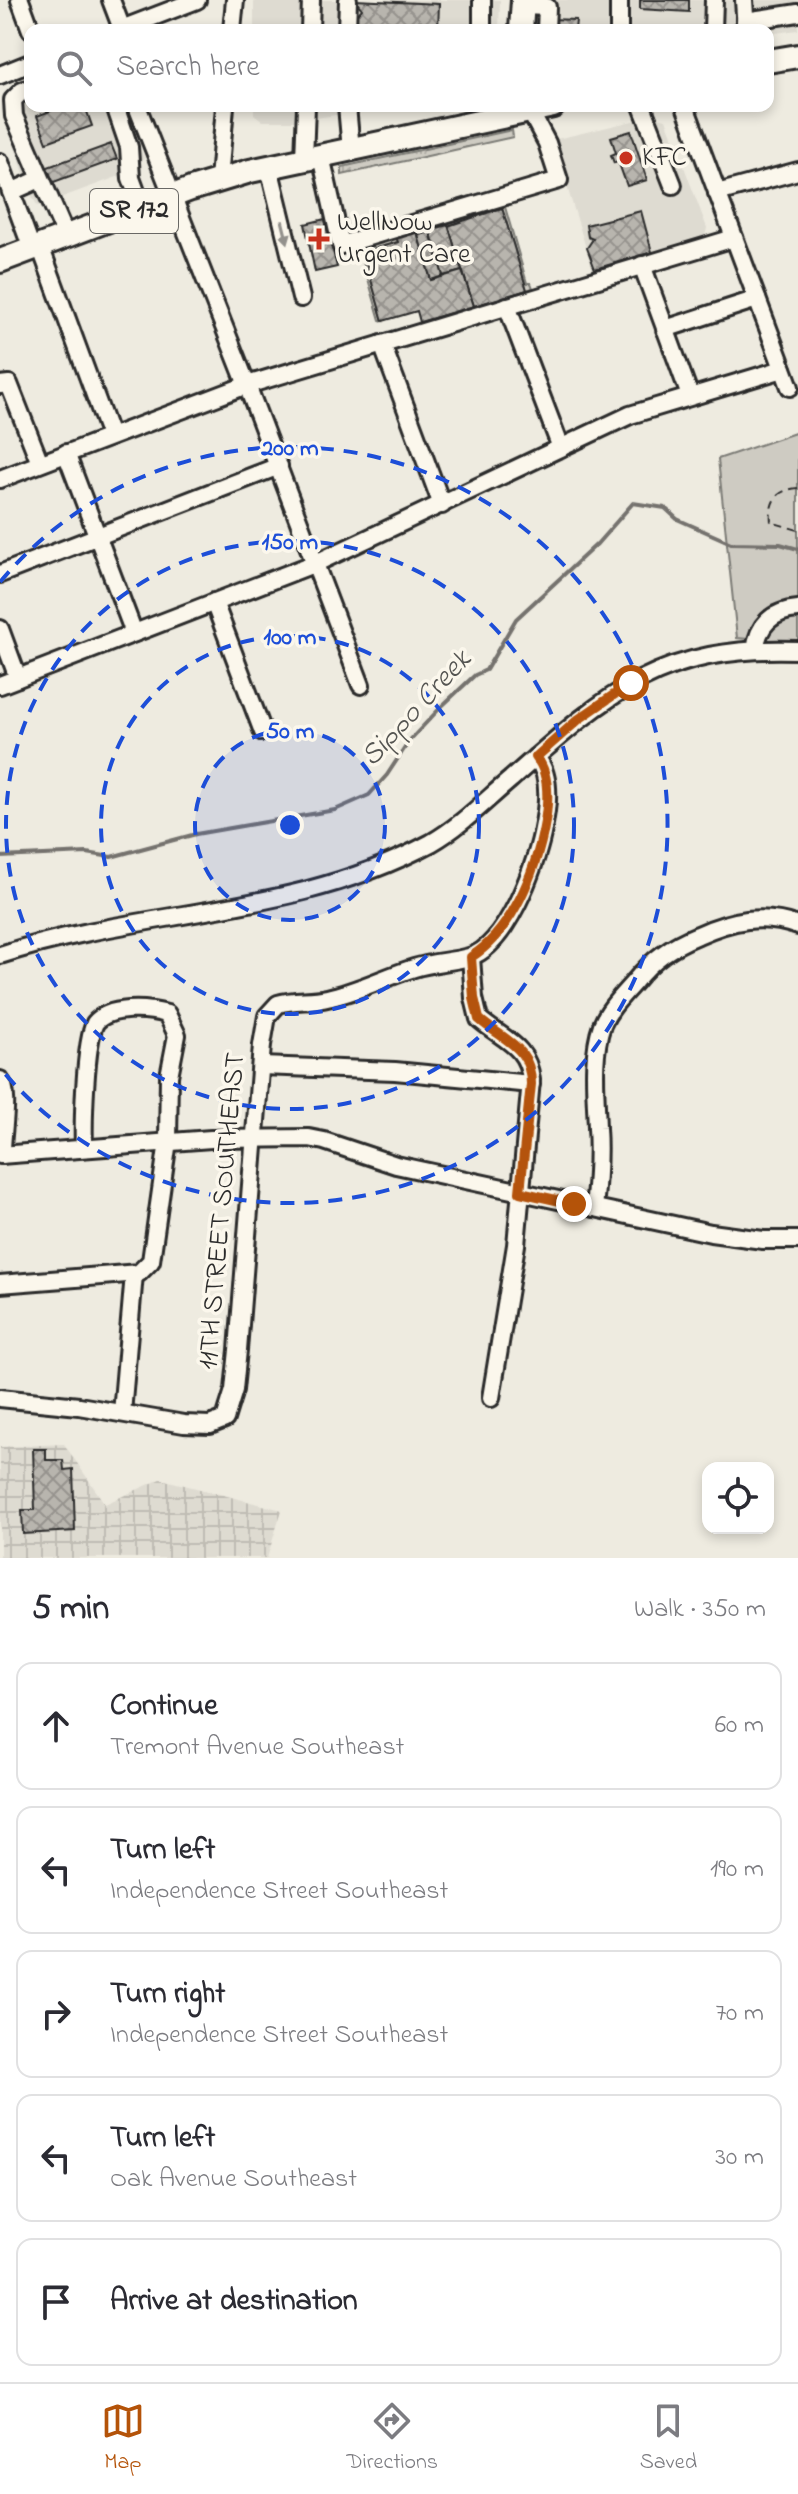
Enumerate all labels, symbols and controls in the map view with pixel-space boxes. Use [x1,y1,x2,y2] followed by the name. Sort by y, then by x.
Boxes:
[24,24,774,112] search box
[52,46,96,90] icon: search
[116,46,260,90] text: Search here
[642,138,687,179] place label: KFC
[617,149,635,167] marker: KFC
[90,189,178,233] road number: SR 172
[337,203,471,276] place label: WellNow Urgent Care
[280,220,292,245] one-way arrow
[308,228,330,250] marker: WellNow Urgent Care
[260,432,319,467] text: 200 m
[262,526,319,561] text: 150 m
[264,621,317,656] text: 100 m
[351,639,484,777] water label: Sippo Creek
[613,665,649,701] route start
[266,715,315,750] text: 50 m
[276,811,304,839] centre of rings
[189,1051,257,1371] street label: 11TH STREET SOUTHEAST
[556,1186,592,1222] route end
[702,1462,774,1534] map controls
[702,1462,774,1534] button: locate
[32,1585,109,1635] text: 5 min
[634,1591,766,1629] text: Walk · 350 m
[110,1685,218,1729] text: Continue
[34,1704,78,1748] icon: ahead
[715,1707,764,1745] text: 60 m
[110,1729,404,1767] text: Tremont Avenue Southeast
[110,1829,215,1873] text: Turn left
[34,1848,78,1892] icon: left
[710,1851,764,1889] text: 190 m
[110,1873,448,1911] text: Independence Street Southeast
[110,1973,225,2017] text: Turn right
[34,1992,78,2036] icon: right
[715,1995,764,2033] text: 70 m
[110,2017,448,2055] text: Independence Street Southeast
[110,2117,215,2161] text: Turn left
[34,2136,78,2180] icon: left
[715,2139,764,2177] text: 30 m
[110,2161,357,2199] text: Oak Avenue Southeast
[34,2280,78,2324] icon: arrive
[110,2280,358,2324] text: Arrive at destination
[101,2399,145,2479] tab: Map
[347,2399,438,2479] tab: Directions
[640,2399,697,2479] tab: Saved

